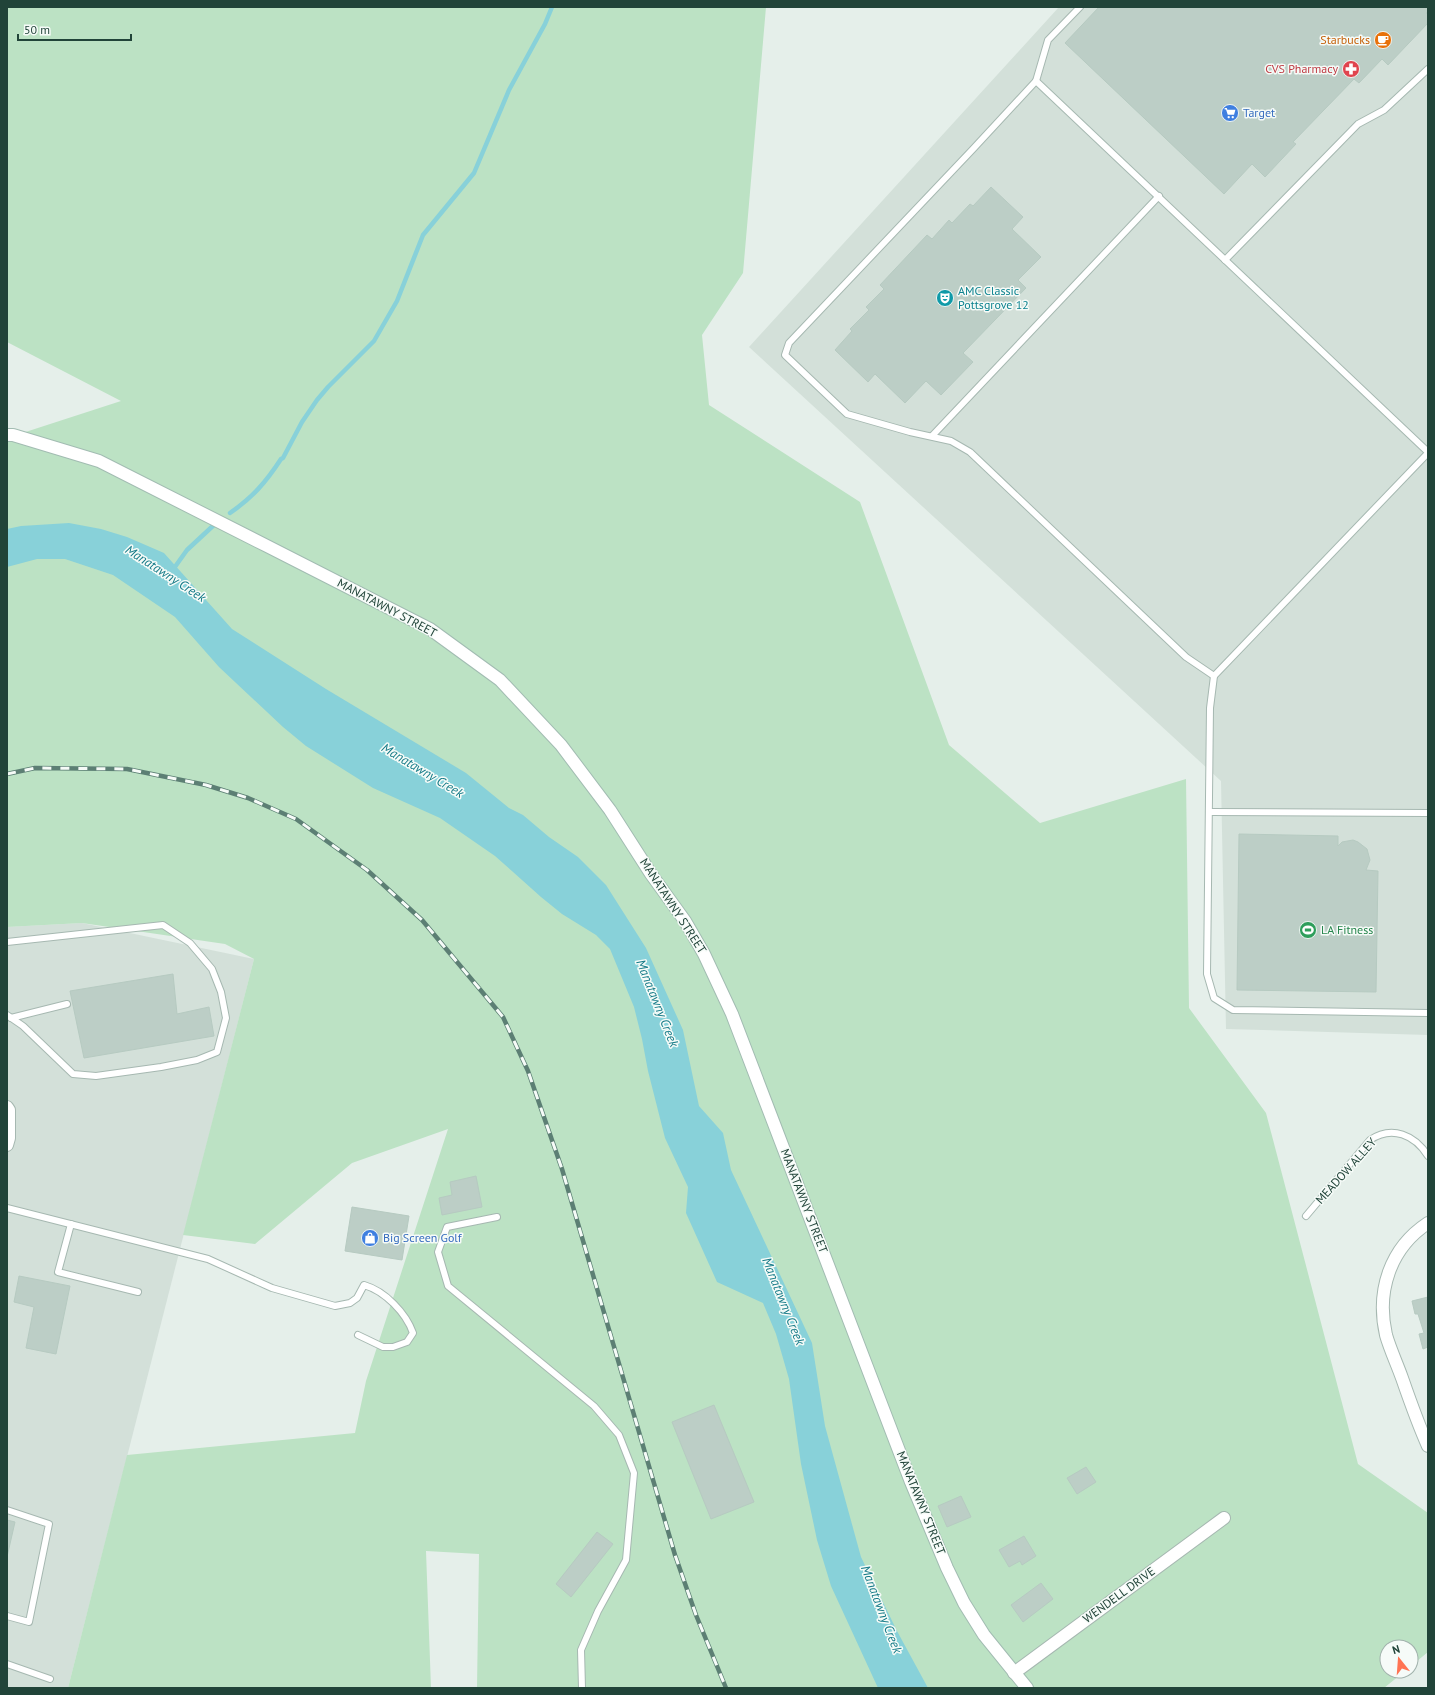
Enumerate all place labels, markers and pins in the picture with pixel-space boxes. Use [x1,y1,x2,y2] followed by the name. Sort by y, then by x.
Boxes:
[1373,30,1393,50] cafe icon: Starbucks
[1320,32,1370,47] place label: Starbucks
[1341,59,1361,79] pharmacy icon: CVS Pharmacy
[1265,61,1338,76] place label: CVS Pharmacy
[1220,103,1240,123] supermarket icon: Target
[1243,105,1275,120] place label: Target
[958,283,1029,312] place label: AMC Classic Pottsgrove 12
[935,288,955,308] theatre icon: AMC Classic Pottsgrove 12
[1298,920,1318,940] sports icon: LA Fitness
[1321,922,1373,937] place label: LA Fitness
[360,1228,380,1248] shop icon: Big Screen Golf
[383,1230,463,1245] place label: Big Screen Golf

